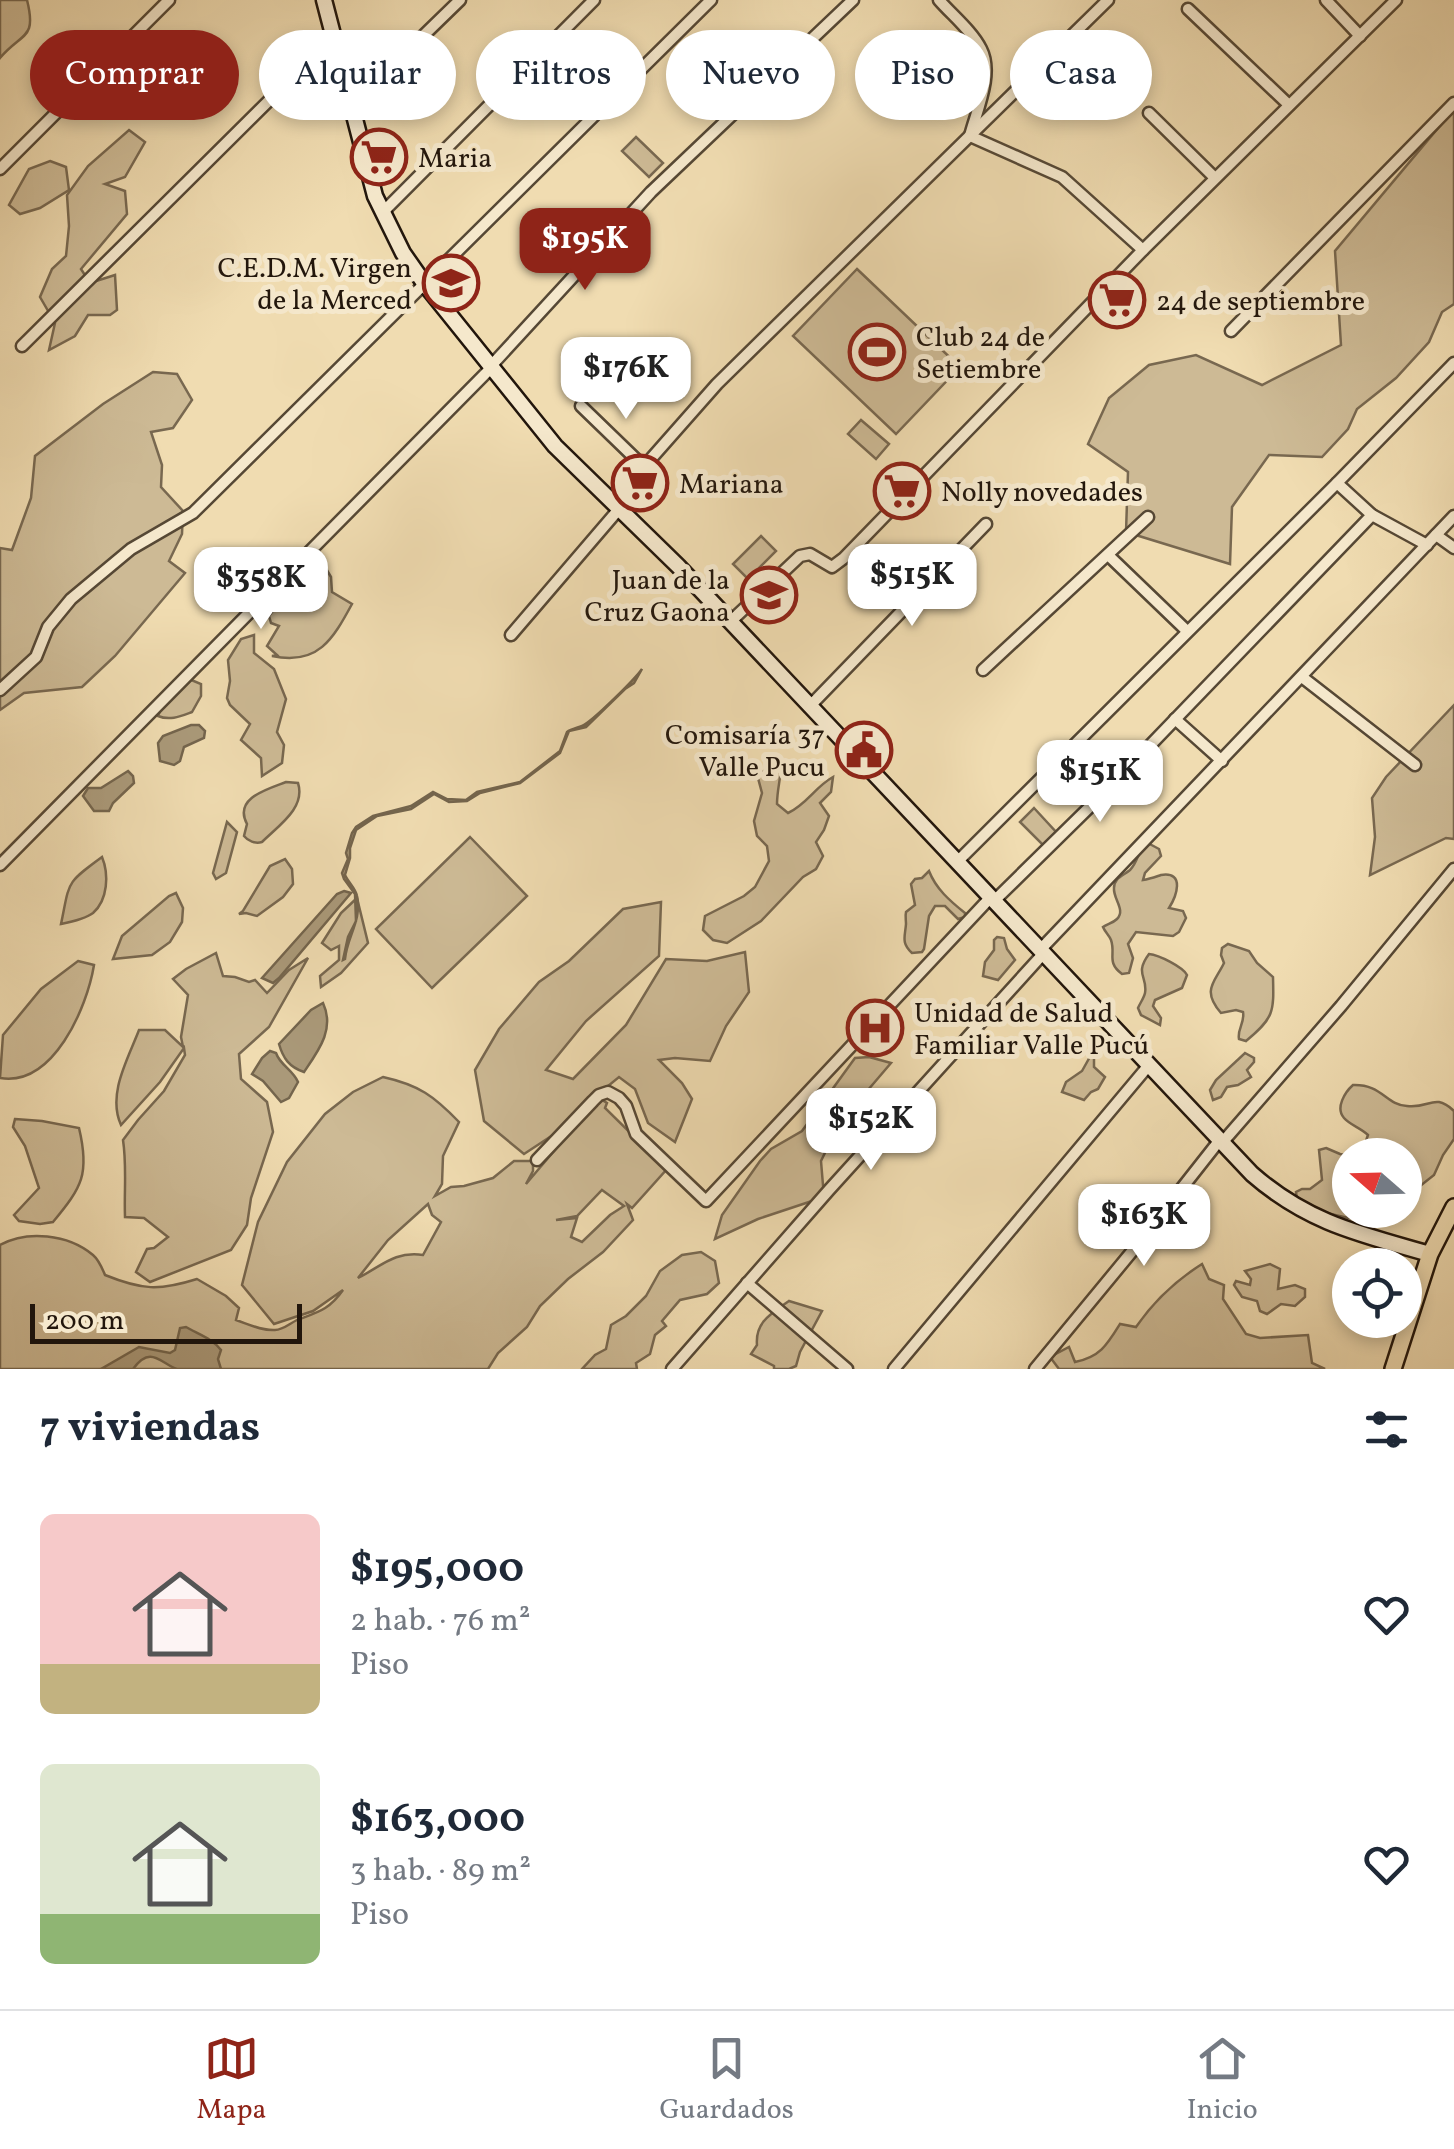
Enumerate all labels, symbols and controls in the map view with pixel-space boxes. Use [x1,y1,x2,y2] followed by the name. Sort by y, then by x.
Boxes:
[30,30,239,120] chip: Comprar
[259,30,456,120] chip: Alquilar
[476,30,646,120] chip: Filtros
[666,30,835,120] chip: Nuevo
[855,30,990,120] chip: Piso
[1010,30,1152,120] chip: Casa
[349,127,409,187] supermarket icon: Maria
[418,140,492,179] place label: Maria
[515,208,655,293] pin: $195K
[542,218,628,262] text: $195K
[217,250,412,321] place label: C.E.D.M. Virgen de la Merced
[421,253,481,313] school or university icon: C.E.D.M. Virgen de la Merced
[1087,270,1147,330] supermarket icon: 24 de septiembre
[1156,283,1365,322] place label: 24 de septiembre
[916,319,1045,390] place label: Club 24 de Setiembre
[847,322,907,382] sports icon: Club 24 de Setiembre
[556,337,696,422] pin: $176K
[583,347,669,391] text: $176K
[610,453,670,513] supermarket icon: Mariana
[872,461,932,521] supermarket icon: Nolly novedades
[679,466,784,505] place label: Mariana
[941,474,1143,513] place label: Nolly novedades
[842,544,982,629] pin: $515K
[191,547,331,632] pin: $358K
[870,554,954,598] text: $515K
[216,557,306,601] text: $358K
[585,562,730,633] place label: Juan de la Cruz Gaona
[739,565,799,625] school or university icon: Juan de la Cruz Gaona
[665,717,825,788] place label: Comisaría 37 Valle Pucu
[834,720,894,780] public building icon: Comisaría 37 Valle Pucu
[1030,740,1170,825] pin: $151K
[1059,750,1141,794] text: $151K
[914,995,1149,1066] place label: Unidad de Salud Familiar Valle Pucú
[845,998,905,1058] hospital icon: Unidad de Salud Familiar Valle Pucú
[801,1088,941,1173] pin: $152K
[828,1098,914,1142] text: $152K
[1332,1138,1422,1228] north arrow
[1332,1138,1422,1338] map controls
[1074,1184,1214,1269] pin: $163K
[1100,1194,1188,1238] text: $163K
[1332,1248,1422,1338] button: locate
[30,1299,302,1344] scale bar
[45,1302,124,1341] text: 200 m
[40,1400,260,1459] text: 7 viviendas
[1359,1402,1414,1457] icon: filters
[350,1541,524,1600] text: $195,000
[120,1554,240,1674] icon: home
[1359,1587,1414,1642] icon: heart
[350,1600,531,1644] text: 2 hab. · 76 m²
[350,1644,409,1688] text: Piso
[350,1791,525,1850] text: $163,000
[120,1804,240,1924] icon: home
[1359,1837,1414,1892] icon: heart
[350,1850,531,1894] text: 3 hab. · 89 m²
[350,1894,409,1938] text: Piso
[196,2031,266,2130] tab: Mapa
[659,2031,794,2130] tab: Guardados
[1187,2031,1258,2130] tab: Inicio

